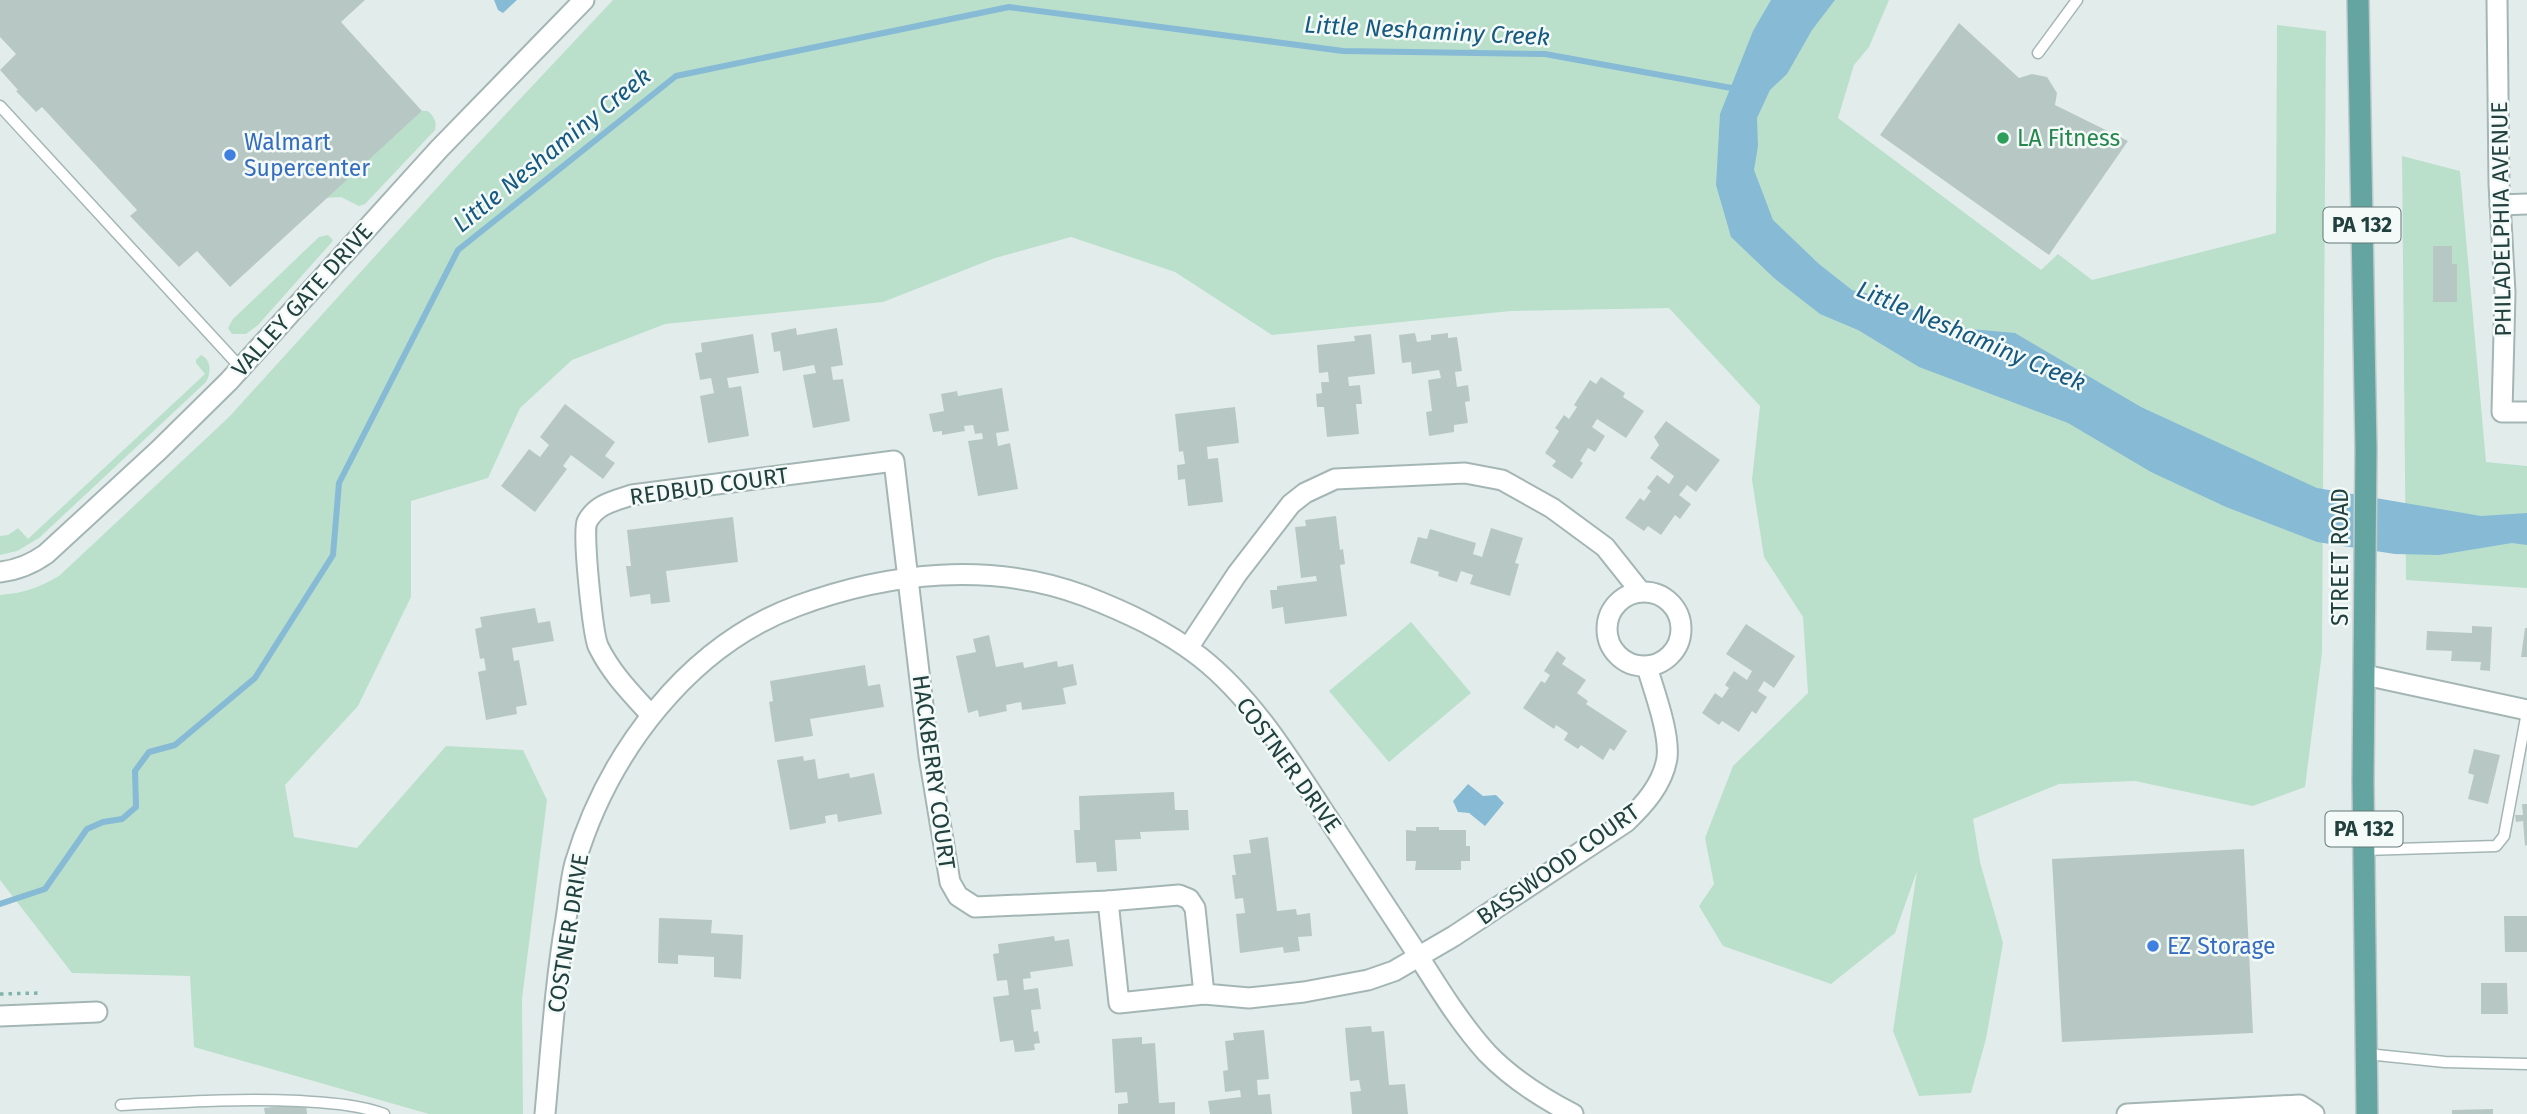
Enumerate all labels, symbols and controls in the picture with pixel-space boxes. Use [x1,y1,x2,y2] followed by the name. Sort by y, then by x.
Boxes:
[1303,11,1551,51] water label: Little Neshaminy Creek
[448,62,656,238] water label: Little Neshaminy Creek
[2485,101,2517,337] street label: PHILADELPHIA AVENUE
[2017,124,2120,152] place label: LA Fitness
[244,128,370,182] place label: Walmart Supercenter
[1995,130,2011,146] marker: LA Fitness
[222,147,238,163] marker: Walmart Supercenter
[2324,208,2400,243] road number: PA 132
[226,217,378,383] street label: VALLEY GATE DRIVE
[1852,275,2090,397] water label: Little Neshaminy Creek
[628,461,790,511] street label: REDBUD COURT
[2326,488,2354,626] street label: STREET ROAD
[906,673,962,871] street label: HACKBERRY COURT
[1230,692,1348,838] street label: COSTNER DRIVE
[1471,797,1645,931] street label: BASSWOOD COURT
[2326,812,2402,846] road number: PA 132
[542,851,594,1015] street label: COSTNER DRIVE
[2167,932,2276,960] place label: EZ Storage
[2145,938,2161,954] marker: EZ Storage

